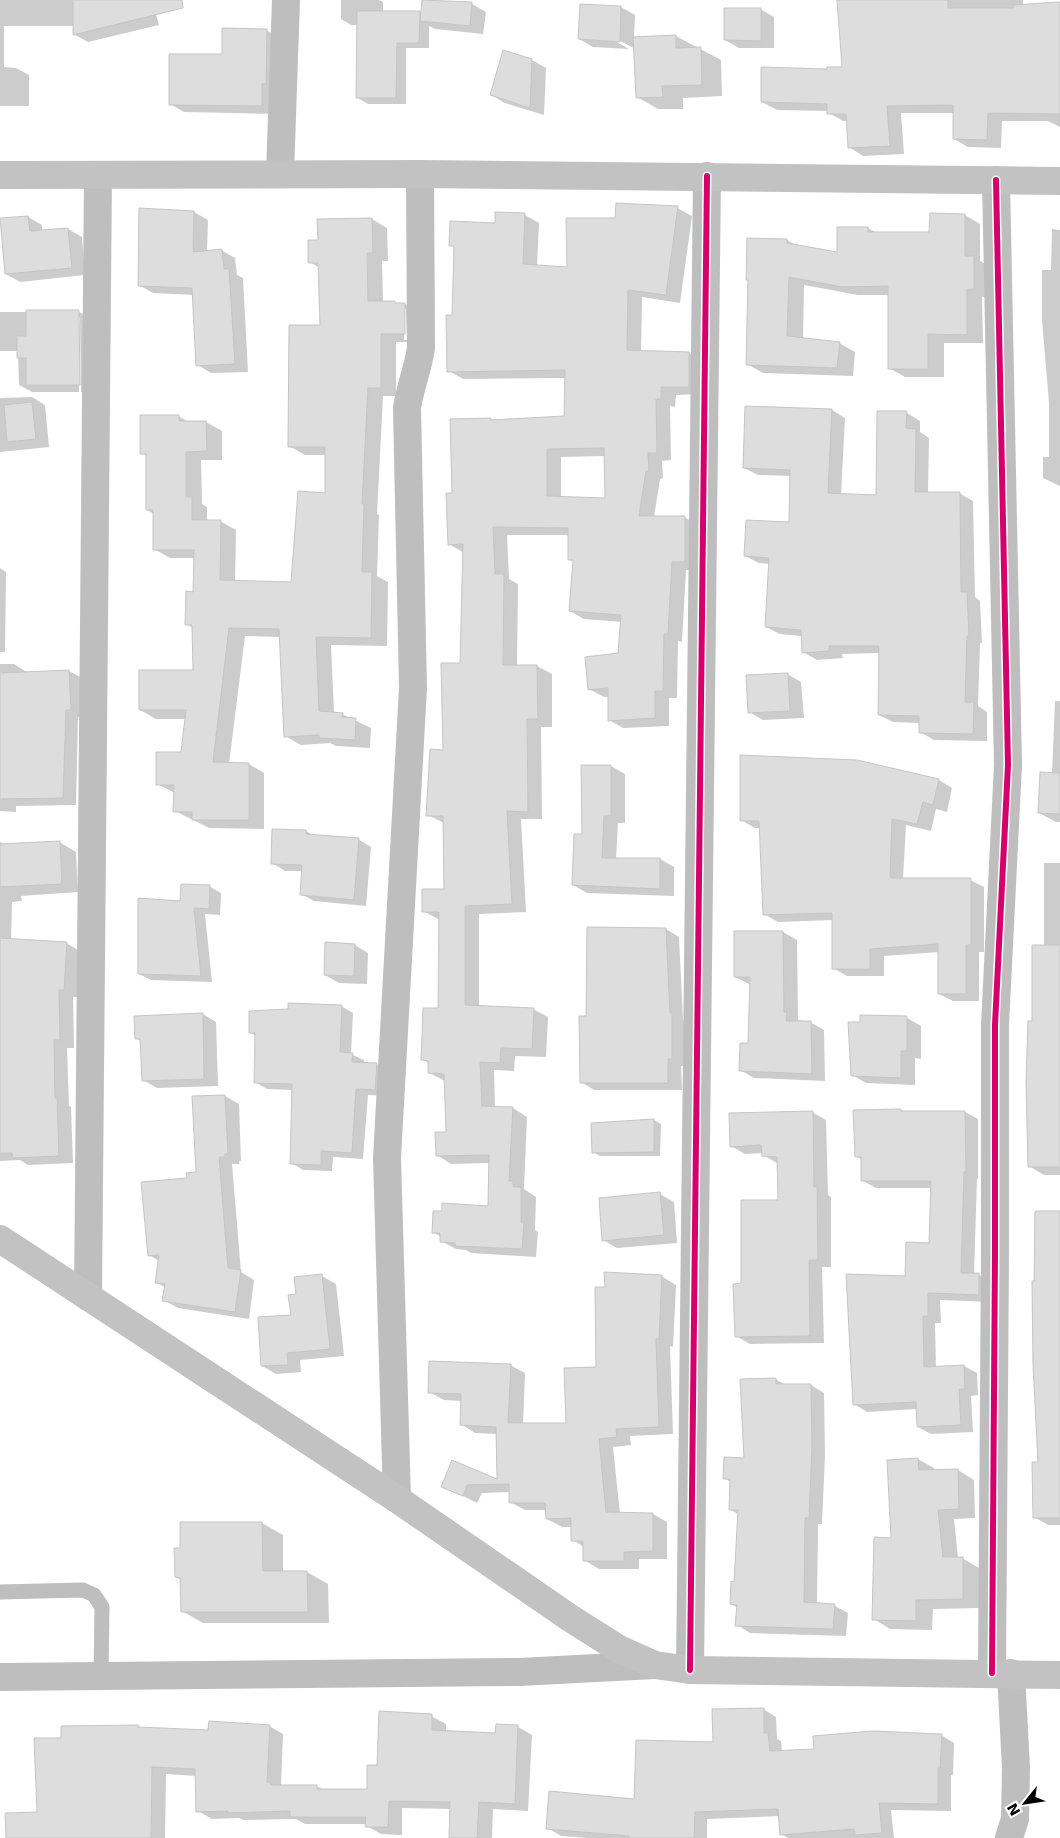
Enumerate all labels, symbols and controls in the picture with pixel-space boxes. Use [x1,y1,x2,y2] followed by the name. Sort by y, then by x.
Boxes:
[1000,1778,1050,1828] north arrow
[1004,1800,1024,1819] text: N

